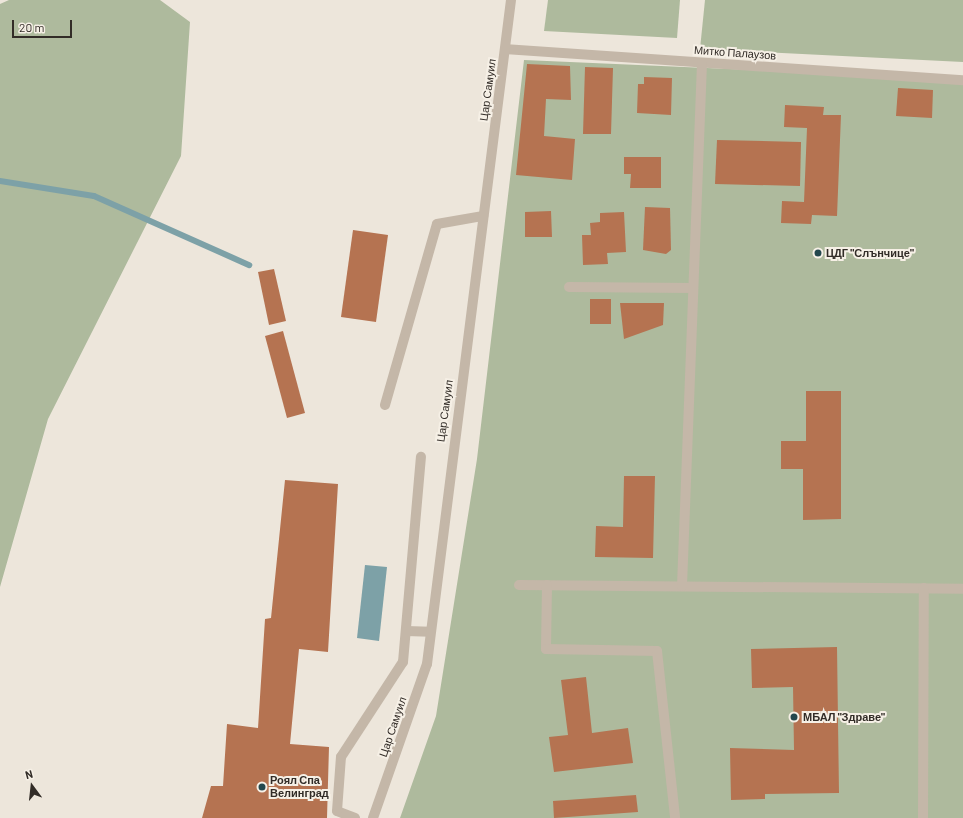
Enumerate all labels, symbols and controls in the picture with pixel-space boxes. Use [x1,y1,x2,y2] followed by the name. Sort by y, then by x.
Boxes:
[14,12,74,38] scale bar
[19,20,45,34] text: 20 m
[693,44,777,62] street label: Митко Палаузов
[477,58,499,122] street label: Цар Самуил
[826,246,914,260] place label: ЦДГ "Слънчице"
[813,248,823,258] marker: ЦДГ "Слънчице"
[434,379,456,443] street label: Цар Самуил
[377,695,409,759] street label: Цар Самуил
[803,710,885,724] place label: МБАЛ "Здраве"
[788,711,800,723] marker: МБАЛ "Здраве"
[12,766,52,806] north arrow
[24,767,34,781] text: N
[270,774,329,800] place label: Роял Спа Велинград
[257,782,267,792] marker: Роял Спа Велинград

